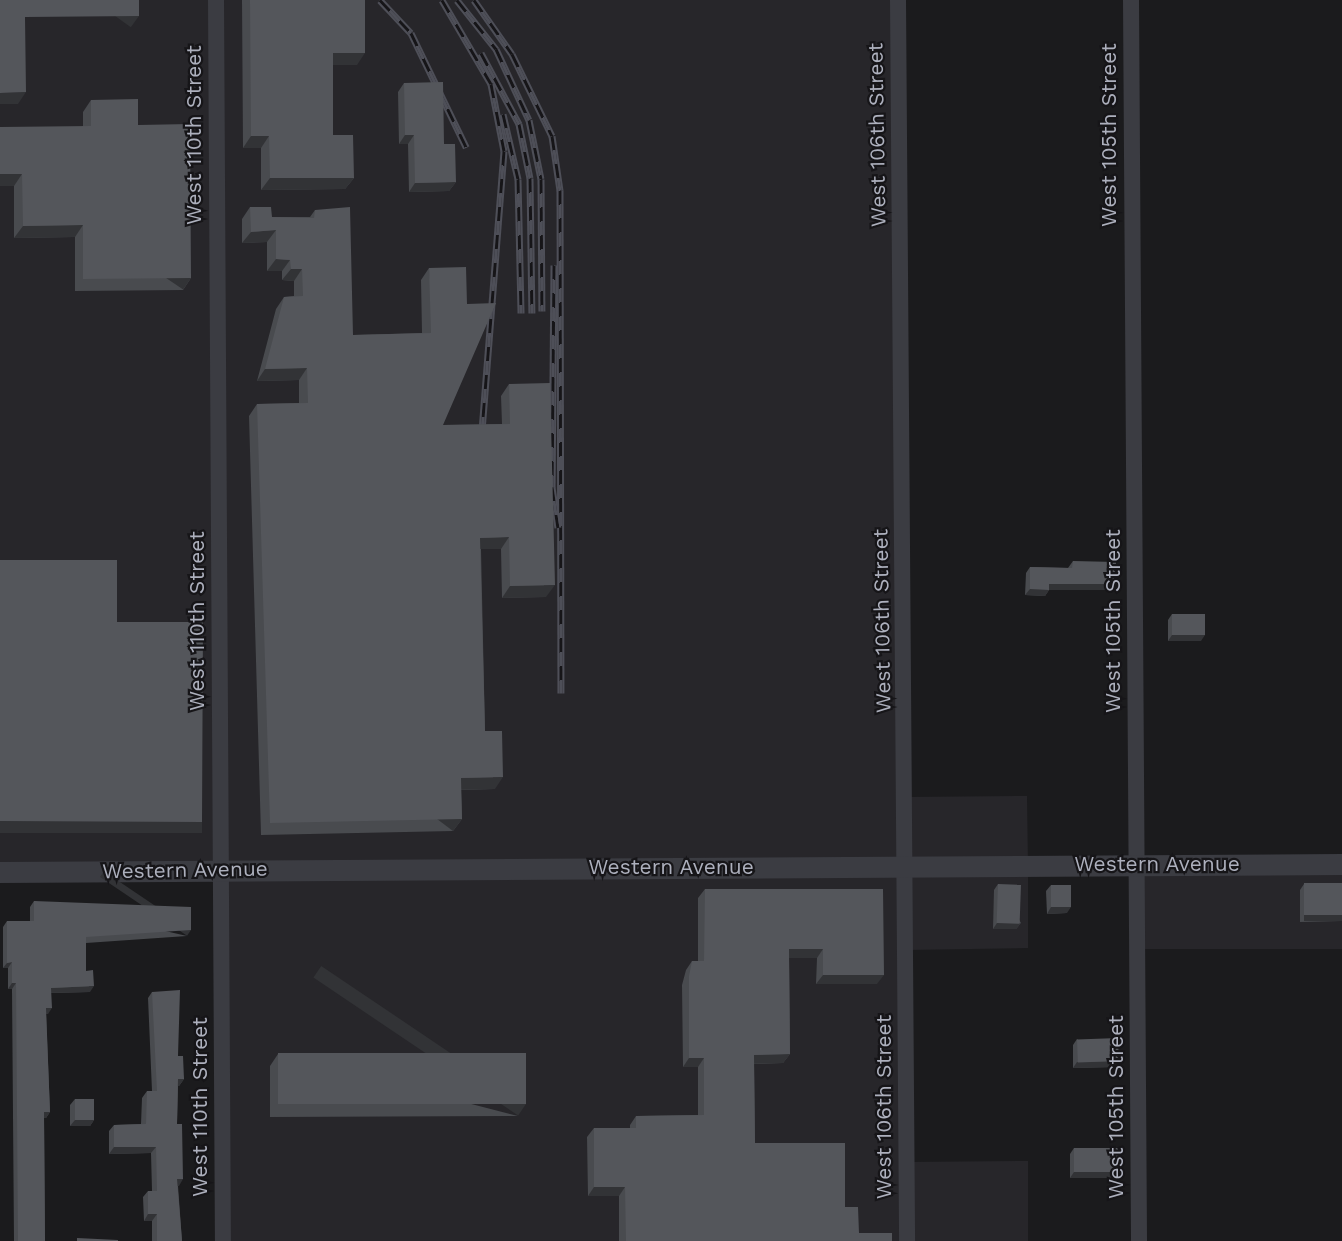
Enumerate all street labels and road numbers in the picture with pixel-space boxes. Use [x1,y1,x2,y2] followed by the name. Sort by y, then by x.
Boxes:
[863,42,891,228] street label: West 106th Street
[1096,43,1122,227] street label: West 105th Street
[181,45,207,225] street label: West 110th Street
[868,528,896,714] street label: West 106th Street
[1100,529,1126,713] street label: West 105th Street
[184,531,210,711] street label: West 110th Street
[1074,851,1240,877] street label: Western Avenue
[588,854,754,880] street label: Western Avenue
[102,856,268,884] street label: Western Avenue
[871,1015,897,1199] street label: West 106th Street
[1103,1015,1129,1199] street label: West 105th Street
[187,1017,213,1197] street label: West 110th Street

